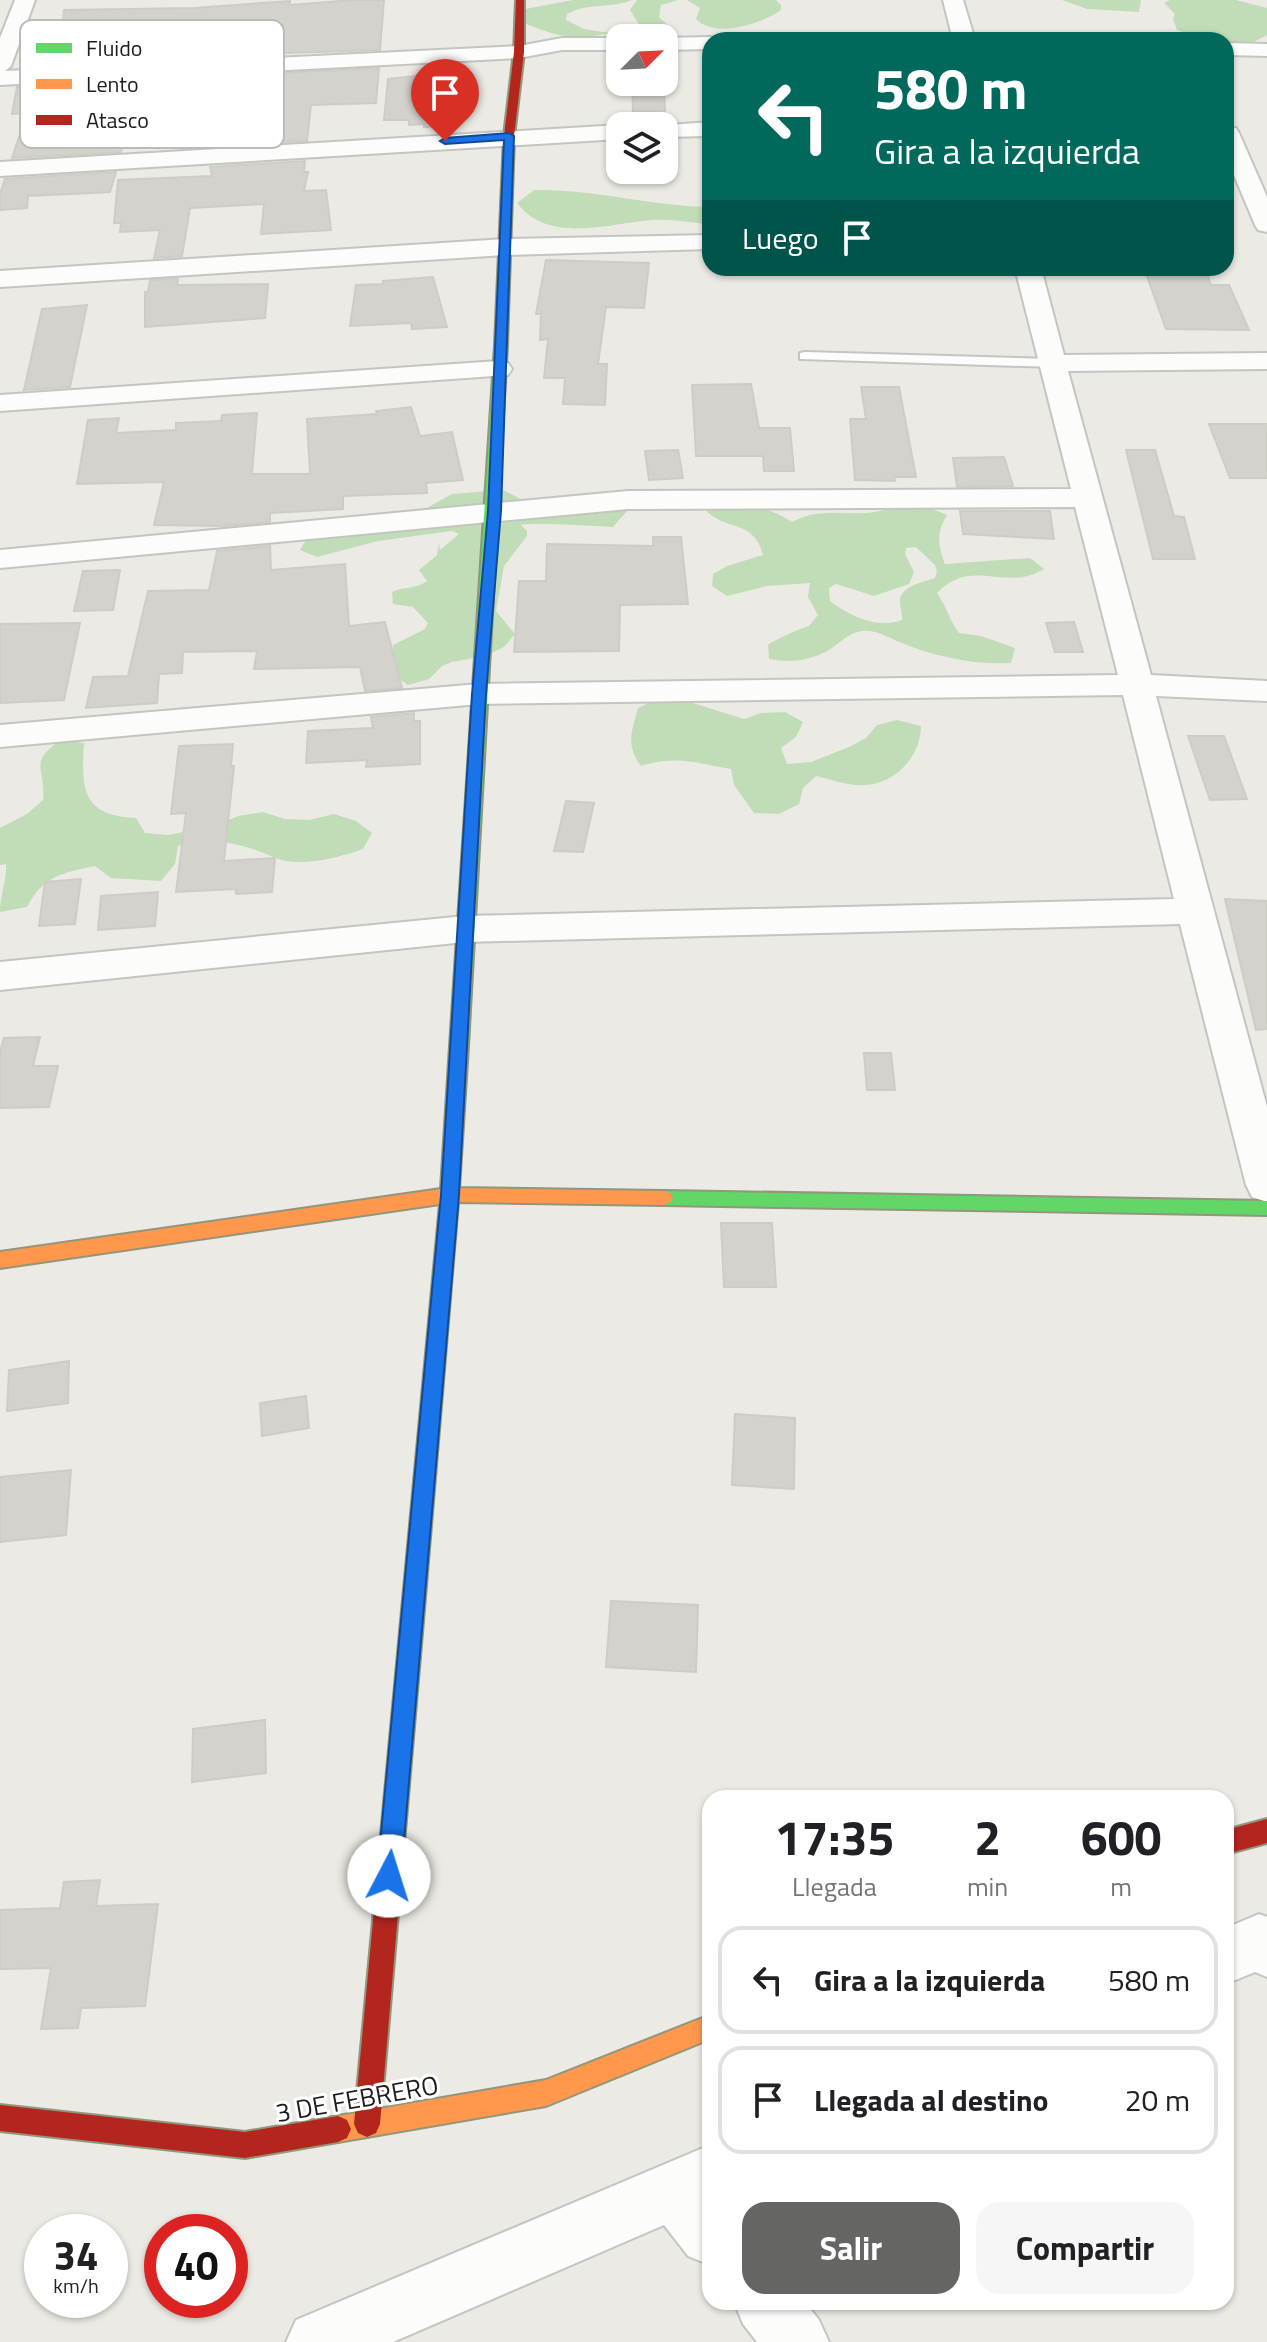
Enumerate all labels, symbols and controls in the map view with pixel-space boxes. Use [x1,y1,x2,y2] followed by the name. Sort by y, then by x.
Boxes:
[20,20,284,148] legend
[606,24,678,96] north arrow
[606,24,678,184] map controls
[86,31,142,65] text: Fluido
[874,46,1027,131] text: 580 m
[411,59,479,141] pin
[742,64,846,168] icon: left
[86,67,139,101] text: Lento
[423,71,467,115] icon: arrive
[86,103,149,137] text: Atasco
[606,112,678,184] button: layers
[874,123,1140,178] text: Gira a la izquierda
[742,215,819,261] text: Luego
[835,216,879,260] icon: arrive
[775,1801,894,1874] text: 17:35
[974,1801,1001,1874] text: 2
[1081,1801,1161,1874] text: 600
[347,1834,431,1918] position arrow
[792,1867,877,1906] text: Llegada
[967,1867,1008,1906] text: min
[1110,1867,1132,1906] text: m
[814,1957,1045,2003] text: Gira a la izquierda
[1108,1957,1190,2003] text: 580 m
[746,1958,790,2002] icon: left
[272,2065,441,2132] street label: 3 DE FEBRERO
[814,2077,1048,2123] text: Llegada al destino
[1125,2077,1190,2123] text: 20 m
[746,2078,790,2122] icon: arrive
[742,2202,960,2294] button: Salir
[976,2202,1194,2294] button: Compartir
[144,2214,248,2318] speed limit sign: 40
[54,2225,98,2286] text: 34
[53,2270,99,2301] text: km/h

